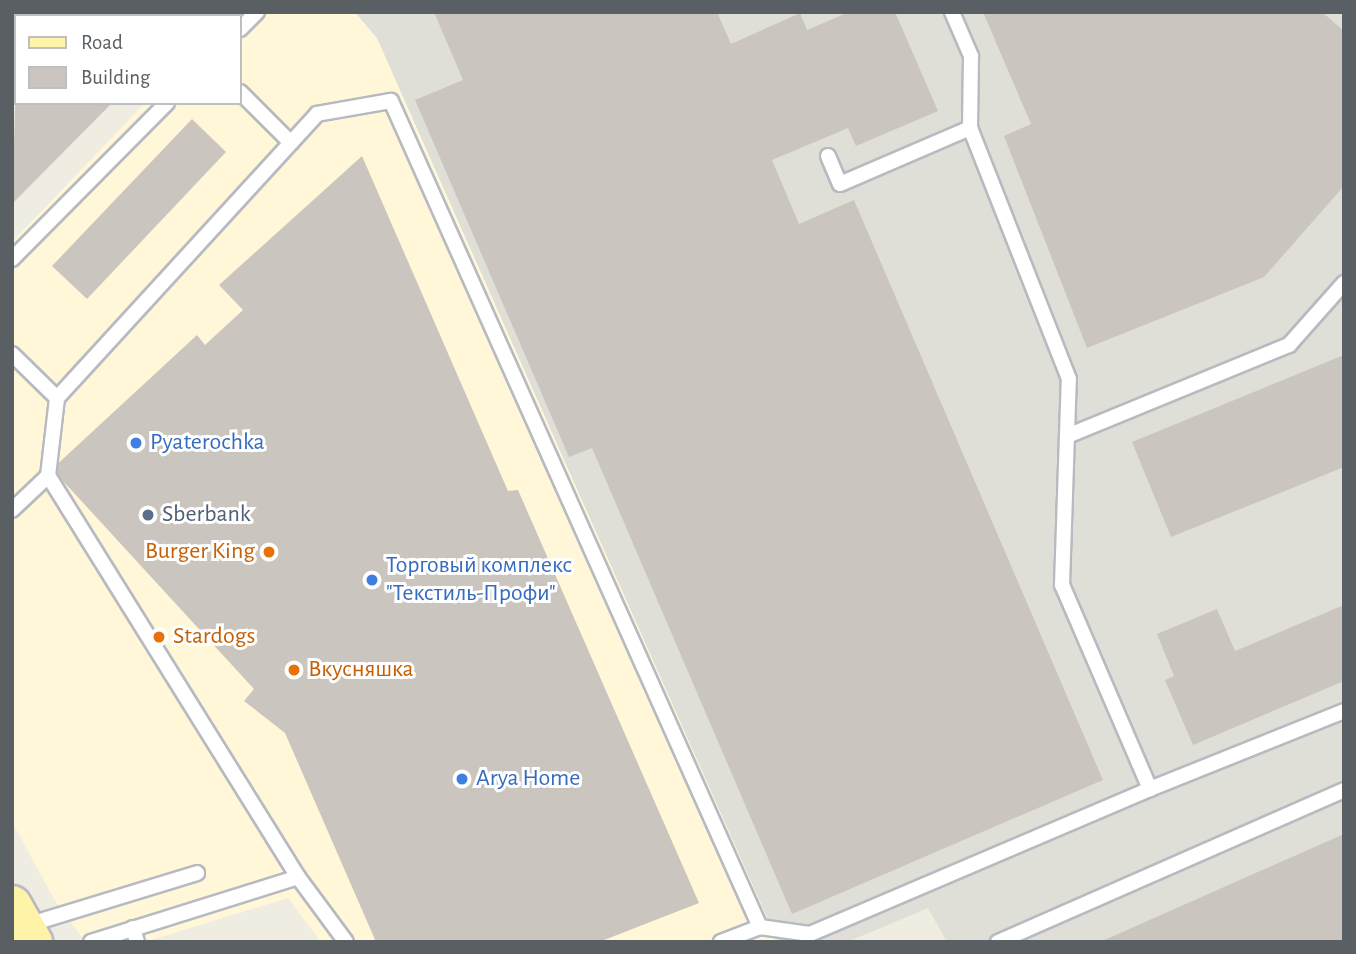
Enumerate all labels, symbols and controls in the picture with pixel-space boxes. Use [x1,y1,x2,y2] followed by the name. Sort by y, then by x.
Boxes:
[14,14,242,105] legend
[81,32,123,53] text: Road
[81,67,150,88] text: Building
[150,429,265,457] place label: Pyaterochka
[128,435,144,451] marker: Pyaterochka
[162,501,251,529] place label: Sberbank
[140,507,156,523] marker: Sberbank
[145,538,255,566] place label: Burger King
[261,544,277,560] marker: Burger King
[386,552,572,608] place label: Торговый комплекс "Текстиль-Профи"
[364,572,380,588] marker: Торговый комплекс "Текстиль-Профи"
[173,623,255,651] place label: Stardogs
[151,629,167,645] marker: Stardogs
[308,656,414,684] place label: Вкусняшка
[286,662,302,678] marker: Вкусняшка
[476,765,580,793] place label: Arya Home
[454,771,470,787] marker: Arya Home

